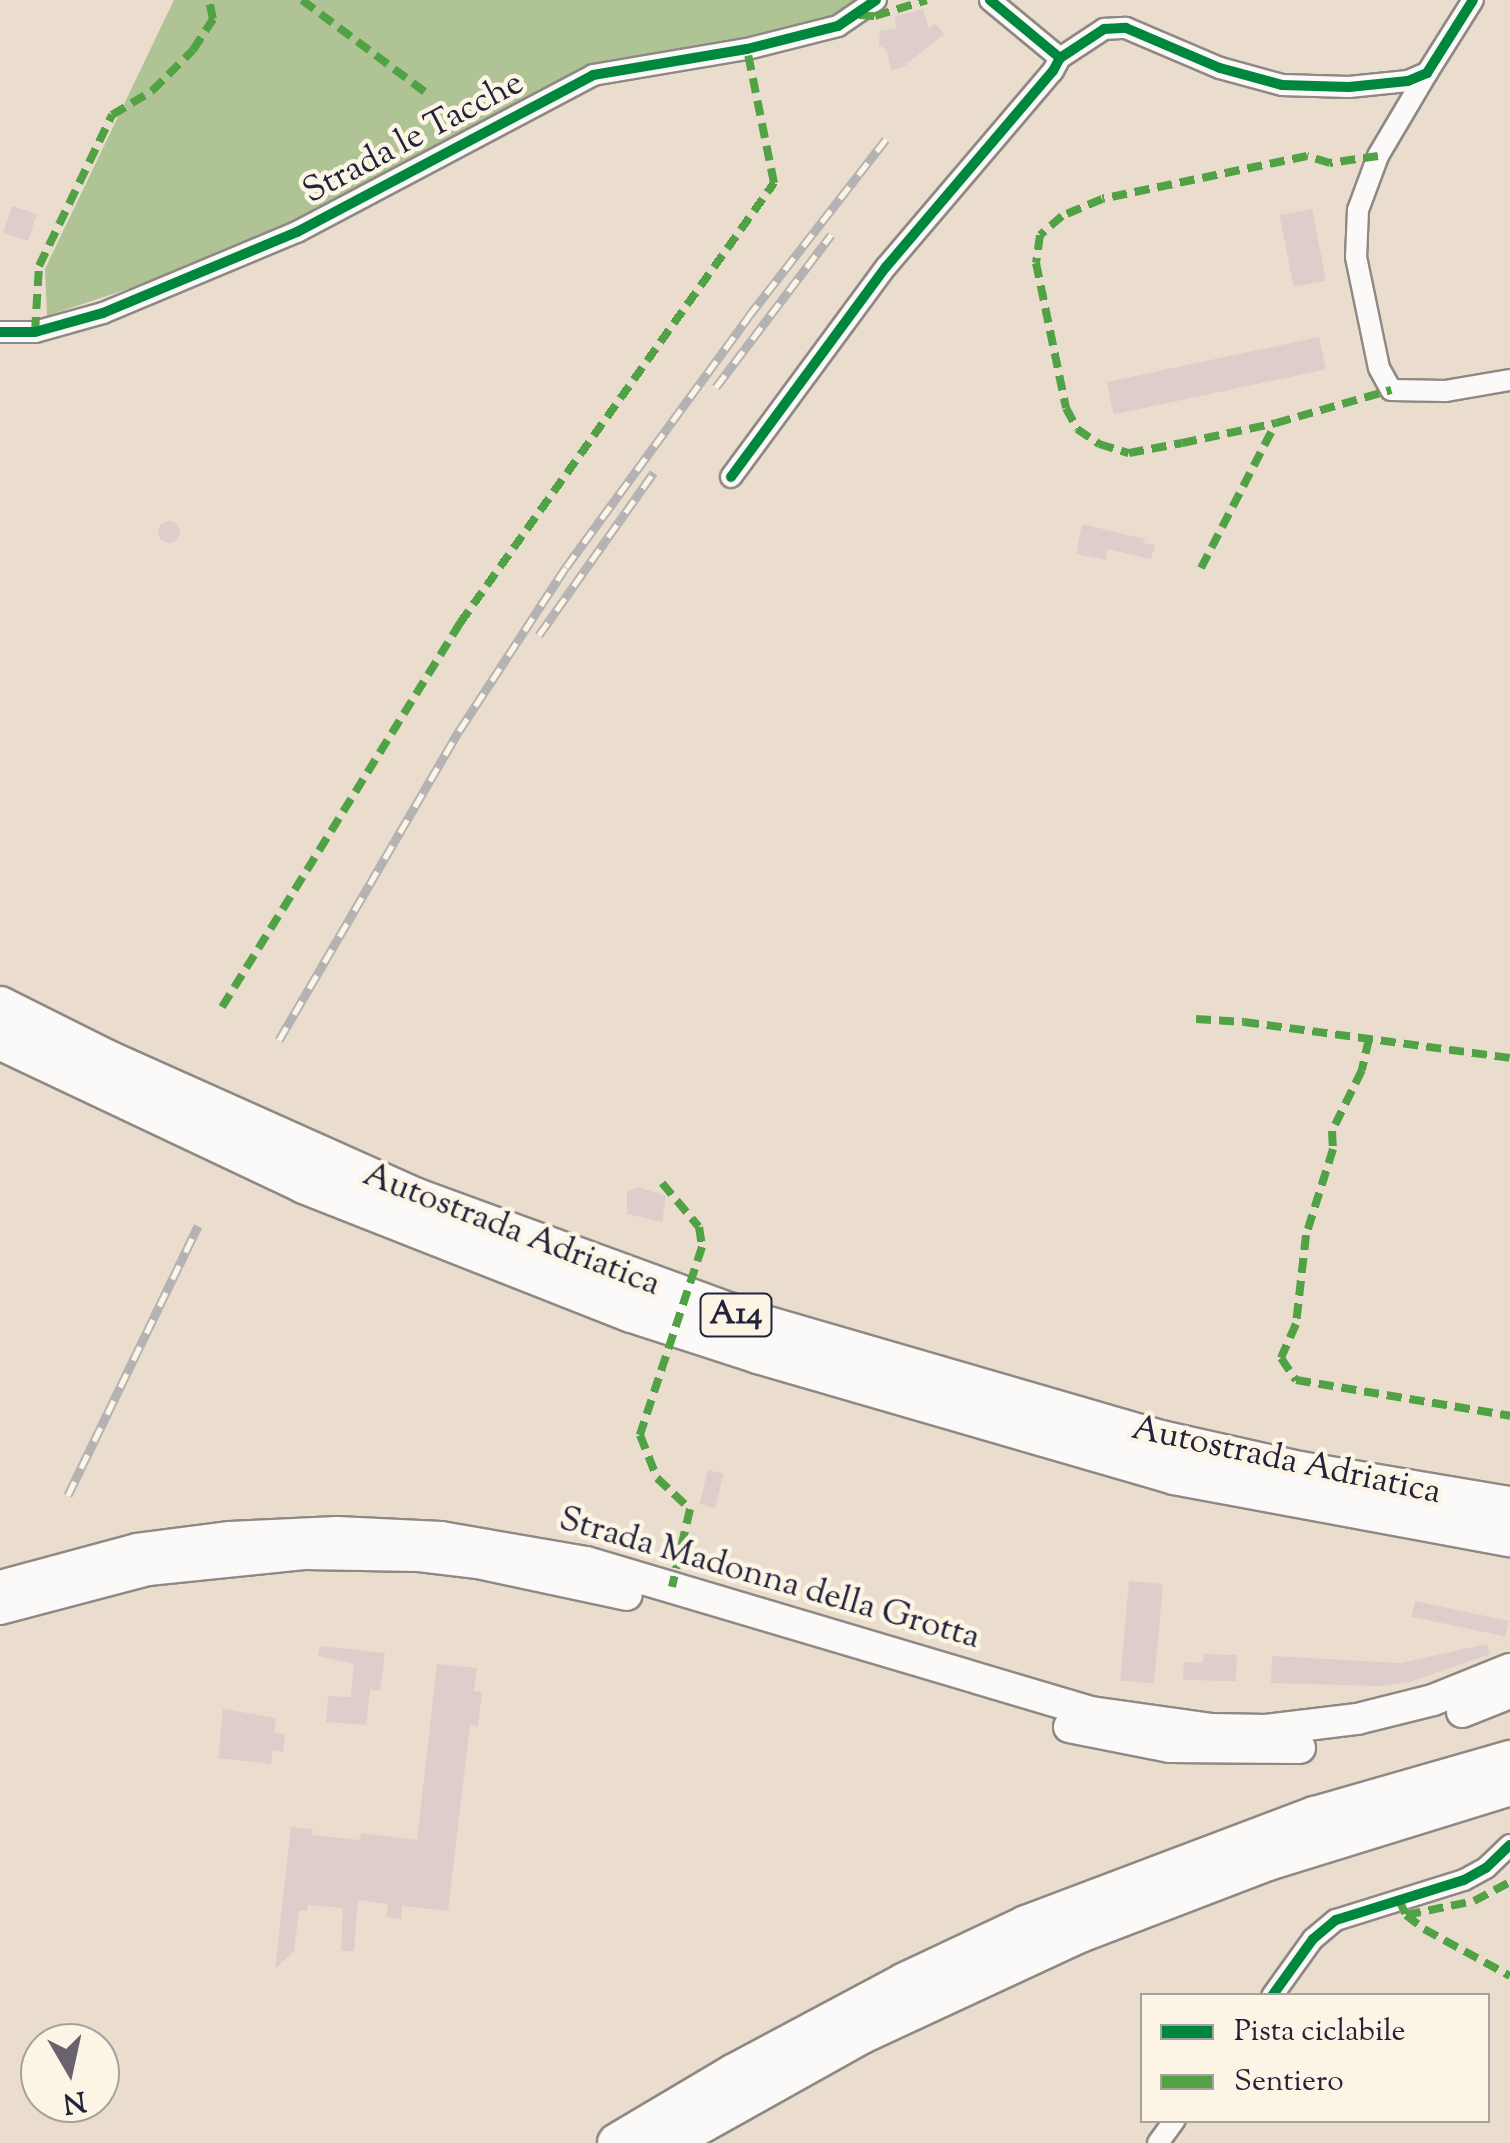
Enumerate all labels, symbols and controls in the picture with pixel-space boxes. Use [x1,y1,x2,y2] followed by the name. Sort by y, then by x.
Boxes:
[297,63,531,215] street label: Strada le Tacche
[356,1155,666,1307] street label: Autostrada Adriatica
[698,1288,774,1342] road number: A14
[1128,1409,1444,1515] street label: Autostrada Adriatica
[554,1500,984,1660] street label: Strada Madonna della Grotta
[1140,1993,1490,2123] legend
[1234,2011,1406,2054] text: Pista ciclabile
[20,2023,120,2123] north arrow
[1234,2061,1344,2104] text: Sentiero
[60,2079,89,2122] text: N

